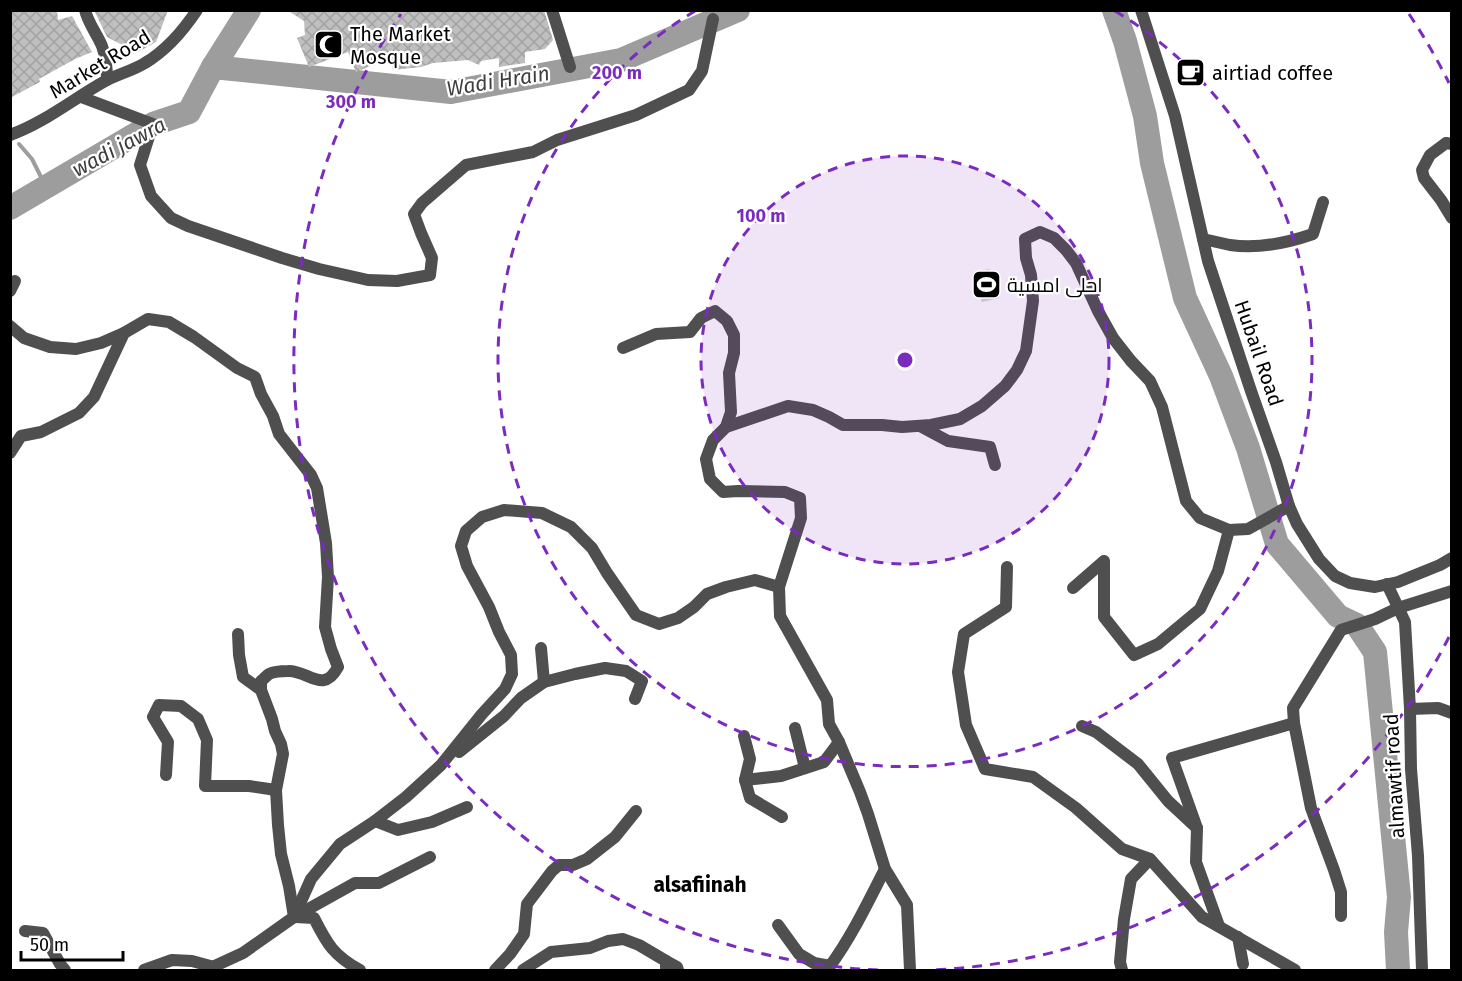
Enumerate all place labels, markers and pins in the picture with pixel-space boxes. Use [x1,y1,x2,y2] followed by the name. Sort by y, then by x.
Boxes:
[350,22,451,69] place label: The Market Mosque
[313,29,345,61] mosque icon: The Market Mosque
[1175,57,1207,89] cafe icon: airtiad coffee
[1212,61,1333,85] place label: airtiad coffee
[970,269,1002,301] sports icon: احلى امسية
[1007,273,1103,298] place label: احلى امسية
[895,350,915,370] centre of rings

